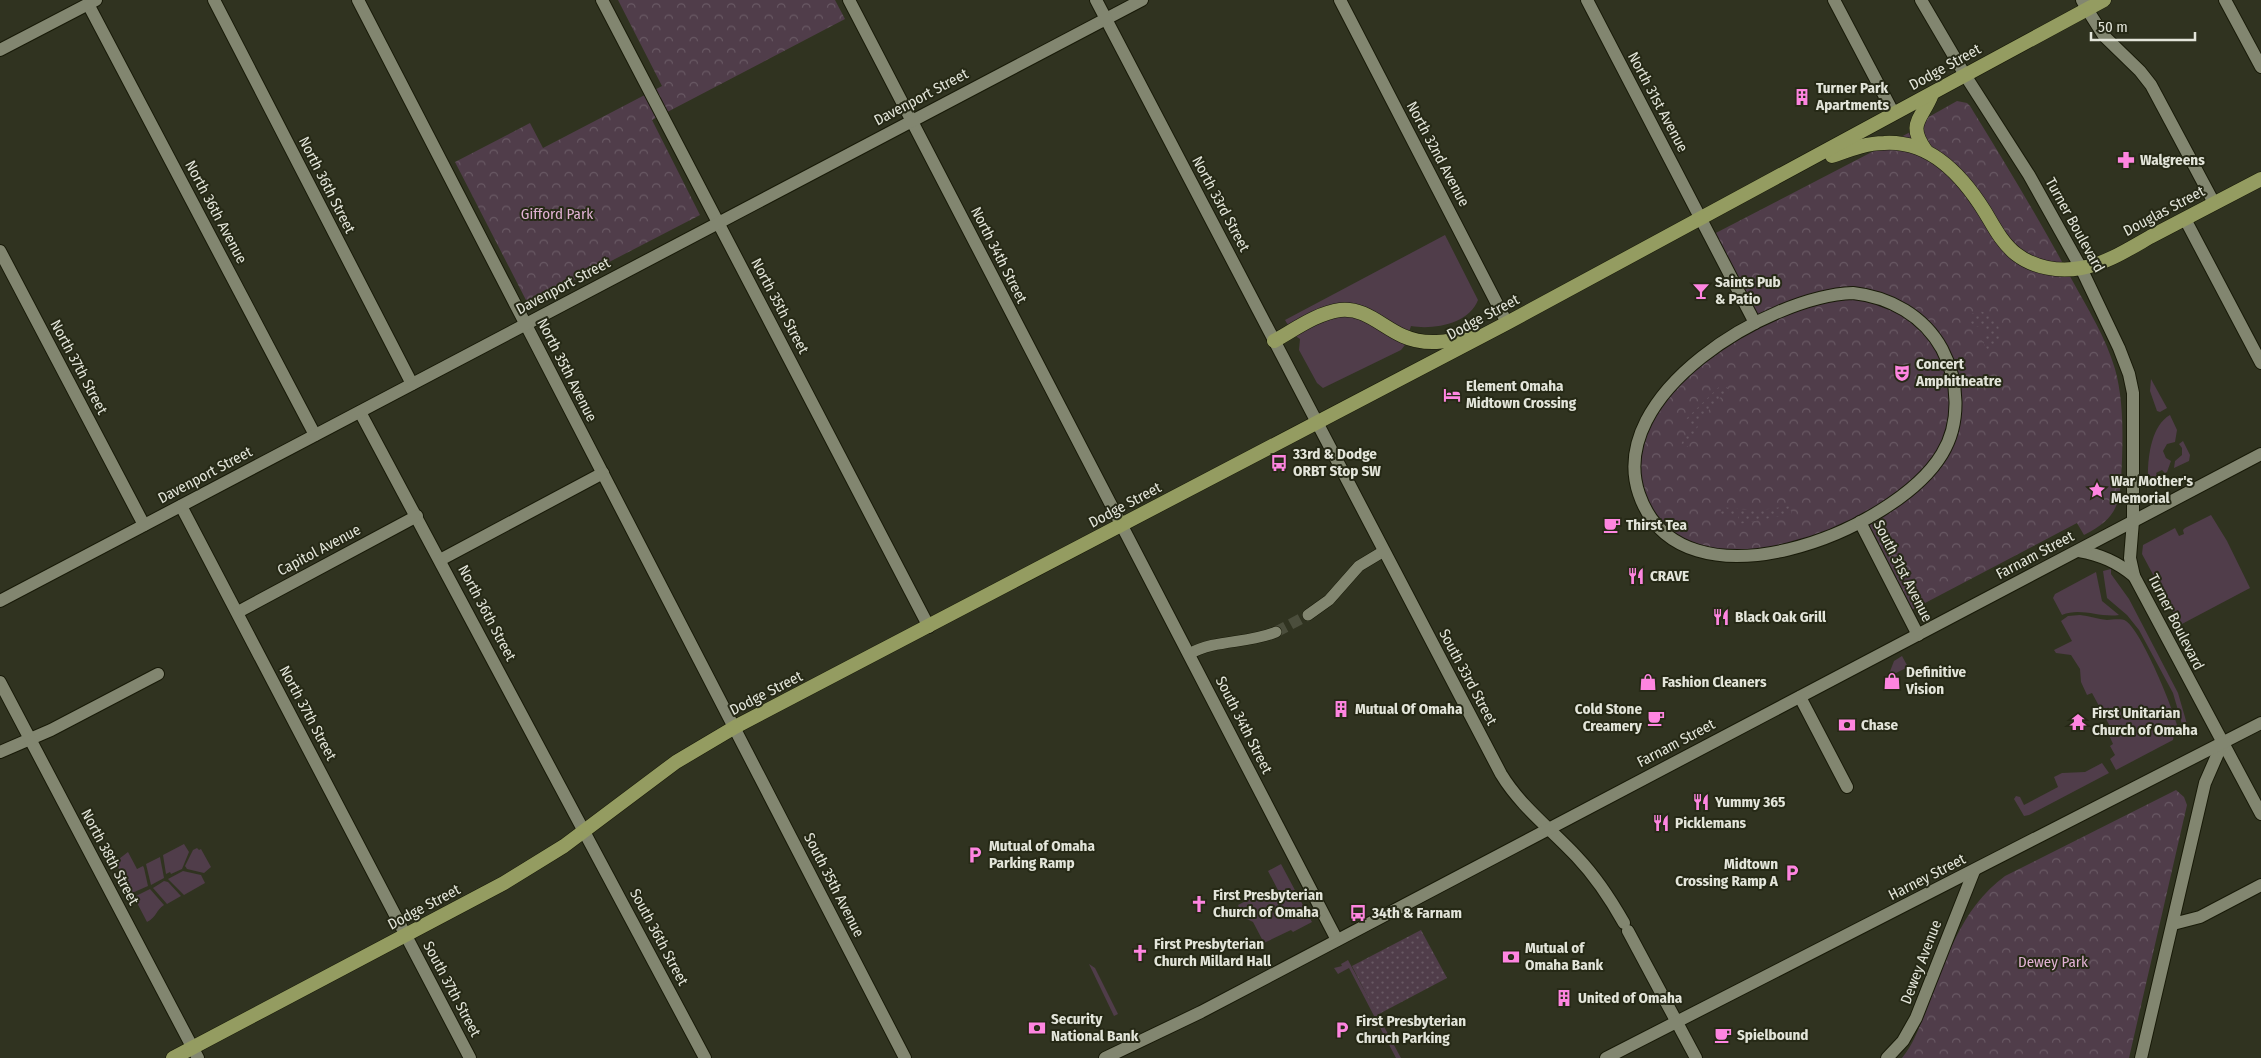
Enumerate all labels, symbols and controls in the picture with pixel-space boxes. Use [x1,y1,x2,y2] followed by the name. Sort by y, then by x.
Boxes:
[2091,10,2195,42] scale bar
[2098,18,2128,36] text: 50 m
[1906,40,1984,94] street label: Dodge Street
[1624,49,1692,155] street label: North 31st Avenue
[871,65,971,129] street label: Davenport Street
[1815,79,1890,114] place label: Turner Park Apartments
[1792,87,1812,107] building icon: Turner Park Apartments
[1403,98,1473,210] street label: North 32nd Avenue
[295,134,359,236] street label: North 36th Street
[2116,150,2136,170] pharmacy icon: Walgreens
[2140,151,2205,169] place label: Walgreens
[1188,153,1254,255] street label: North 33rd Street
[181,157,251,267] street label: North 36th Avenue
[2042,175,2108,275] street label: Turner Boulevard
[2120,182,2208,240] street label: Douglas Street
[967,204,1031,306] street label: North 34th Street
[521,205,593,223] park label: Gifford Park
[513,254,613,318] street label: Davenport Street
[747,255,813,357] street label: North 35th Street
[1715,273,1781,308] place label: Saints Pub & Patio
[1691,281,1711,301] bar icon: Saints Pub & Patio
[1444,290,1522,344] street label: Dodge Street
[533,315,601,425] street label: North 35th Avenue
[47,317,112,417] street label: North 37th Street
[1915,355,2002,390] place label: Concert Amphitheatre
[1892,363,1912,383] theatre icon: Concert Amphitheatre
[1466,377,1577,412] place label: Element Omaha Midtown Crossing
[1442,385,1462,405] hotel icon: Element Omaha Midtown Crossing
[155,443,255,507] street label: Davenport Street
[1292,445,1381,480] place label: 33rd & Dodge ORBT Stop SW
[1269,453,1289,473] bus stop icon: 33rd & Dodge ORBT Stop SW
[2111,472,2194,507] place label: War Mother's Memorial
[1086,478,1164,532] street label: Dodge Street
[2087,480,2107,500] place icon: War Mother's Memorial
[1602,515,1622,535] cafe icon: Thirst Tea
[1626,516,1687,534] place label: Thirst Tea
[1870,517,1936,625] street label: South 31st Avenue
[274,521,364,579] street label: Capitol Avenue
[1993,527,2077,583] street label: Farnam Street
[454,562,520,664] street label: North 36th Street
[1626,566,1646,586] restaurant icon: CRAVE
[1650,567,1689,585] place label: CRAVE
[2144,571,2208,673] street label: Turner Boulevard
[1711,607,1731,627] restaurant icon: Black Oak Grill
[1735,608,1827,626] place label: Black Oak Grill
[1435,626,1501,728] street label: South 33rd Street
[276,663,341,763] street label: North 37th Street
[1905,663,1967,698] place label: Definitive Vision
[727,667,805,719] street label: Dodge Street
[1882,671,1902,691] shop icon: Definitive Vision
[1638,672,1658,692] shop icon: Fashion Cleaners
[1212,673,1276,777] street label: South 34th Street
[1662,673,1767,691] place label: Fashion Cleaners
[1331,699,1351,719] building icon: Mutual Of Omaha
[1355,700,1463,718] place label: Mutual Of Omaha
[1575,700,1643,735] place label: Cold Stone Creamery
[2092,704,2198,739] place label: First Unitarian Church of Omaha
[1646,708,1666,728] cafe icon: Cold Stone Creamery
[2068,712,2088,732] temple icon: First Unitarian Church of Omaha
[1634,715,1718,771] street label: Farnam Street
[1837,715,1857,735] bank icon: Chase
[1861,716,1899,734] place label: Chase
[1691,792,1711,812] restaurant icon: Yummy 365
[1714,793,1785,811] place label: Yummy 365
[77,806,143,908] street label: North 38th Street
[1651,813,1671,833] restaurant icon: Picklemans
[1675,814,1747,832] place label: Picklemans
[800,830,868,940] street label: South 35th Avenue
[989,837,1095,872] place label: Mutual of Omaha Parking Ramp
[965,845,985,865] parking icon: Mutual of Omaha Parking Ramp
[1885,850,1969,904] street label: Harney Street
[1675,855,1779,890] place label: Midtown Crossing Ramp A
[1782,863,1802,883] parking icon: Midtown Crossing Ramp A
[385,880,463,934] street label: Dodge Street
[626,886,692,989] street label: South 36th Street
[1213,886,1323,921] place label: First Presbyterian Church of Omaha
[1189,894,1209,914] church icon: First Presbyterian Church of Omaha
[1348,903,1368,923] bus stop icon: 34th & Farnam
[1371,904,1462,922] place label: 34th & Farnam
[1897,917,1945,1007] street label: Dewey Avenue
[1154,935,1272,970] place label: First Presbyterian Church Millard Hall
[419,938,485,1040] street label: South 37th Street
[1525,939,1603,974] place label: Mutual of Omaha Bank
[1130,943,1150,963] church icon: First Presbyterian Church Millard Hall
[1501,947,1521,967] bank icon: Mutual of Omaha Bank
[2018,953,2088,971] park label: Dewey Park
[1554,988,1574,1008] building icon: United of Omaha
[1578,989,1683,1007] place label: United of Omaha
[1051,1010,1139,1045] place label: Security National Bank
[1356,1012,1466,1047] place label: First Presbyterian Chruch Parking
[1027,1018,1047,1038] bank icon: Security National Bank
[1332,1020,1352,1040] parking icon: First Presbyterian Chruch Parking
[1713,1025,1733,1045] cafe icon: Spielbound
[1737,1026,1809,1044] place label: Spielbound

